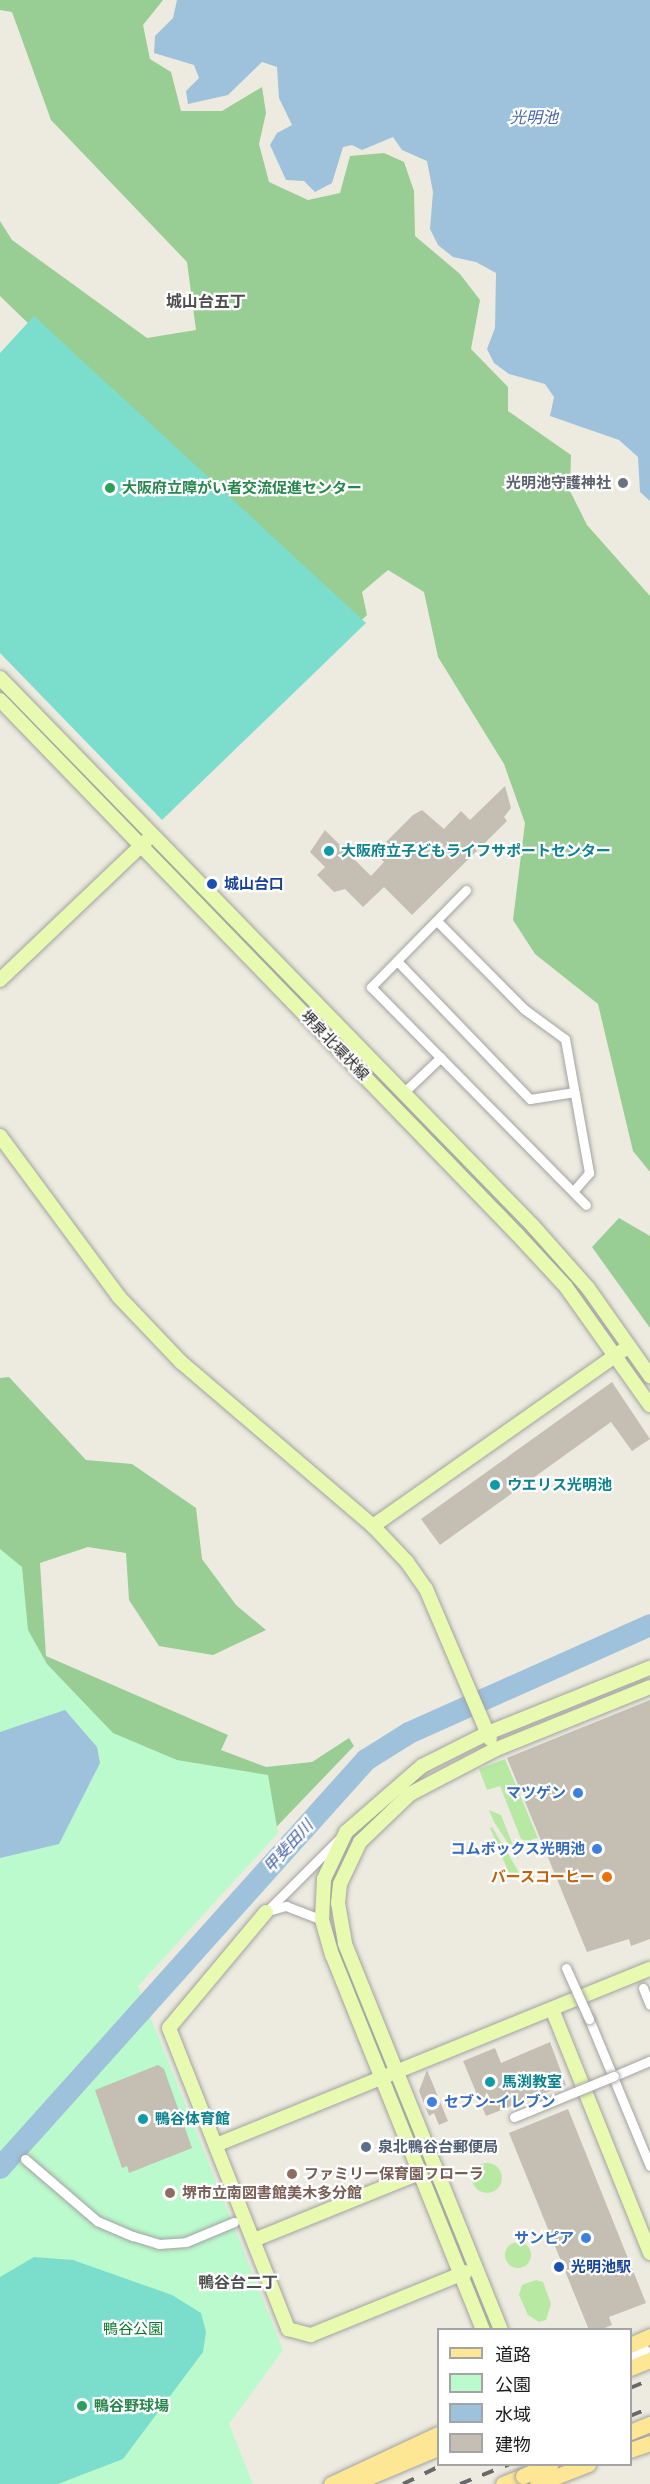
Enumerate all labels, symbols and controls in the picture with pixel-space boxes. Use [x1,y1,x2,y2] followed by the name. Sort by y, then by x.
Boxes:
[510,107,558,127] water label: 光明池
[166,291,246,311] district label: 城山台五丁
[506,474,611,492] place label: 光明池守護神社
[616,476,630,490] marker: 光明池守護神社
[122,479,362,497] place label: 大阪府立障がい者交流促進センター
[103,481,117,495] marker: 大阪府立障がい者交流促進センター
[341,842,611,860] place label: 大阪府立子どもライフサポートセンター
[322,844,336,858] marker: 大阪府立子どもライフサポートセンター
[224,875,284,893] place label: 城山台口
[205,877,219,891] marker: 城山台口
[297,1006,373,1084] street label: 堺泉北環状線
[507,1476,612,1494] place label: ウエリス光明池
[488,1478,502,1492] marker: ウエリス光明池
[506,1784,566,1802] place label: マツゲン
[571,1786,585,1800] marker: マツゲン
[259,1816,317,1876] water label: 甲斐田川
[450,1840,585,1858] place label: コムボックス光明池
[590,1842,604,1856] marker: コムボックス光明池
[490,1868,595,1886] place label: バースコーヒー
[600,1870,614,1884] marker: バースコーヒー
[502,2073,562,2091] place label: 馬渕教室
[483,2075,497,2089] marker: 馬渕教室
[444,2093,555,2111] place label: セブン-イレブン
[425,2095,439,2109] marker: セブン-イレブン
[155,2110,230,2128] place label: 鴨谷体育館
[136,2112,150,2126] marker: 鴨谷体育館
[378,2138,498,2156] place label: 泉北鴨谷台郵便局
[359,2140,373,2154] marker: 泉北鴨谷台郵便局
[304,2165,484,2183] place label: ファミリー保育園フローラ
[285,2167,299,2181] marker: ファミリー保育園フローラ
[182,2184,362,2202] place label: 堺市立南図書館美木多分館
[163,2186,177,2200] marker: 堺市立南図書館美木多分館
[514,2229,574,2247] place label: サンピア
[579,2231,593,2245] marker: サンピア
[571,2258,631,2276] place label: 光明池駅
[552,2260,566,2274] marker: 光明池駅
[198,2272,278,2292] district label: 鴨谷台二丁
[103,2320,163,2338] park label: 鴨谷公園
[437,2328,632,2466] legend
[495,2343,531,2365] text: 道路
[495,2373,531,2395] text: 公園
[94,2397,169,2415] place label: 鴨谷野球場
[75,2399,89,2413] marker: 鴨谷野球場
[495,2403,531,2425] text: 水域
[495,2433,531,2455] text: 建物

